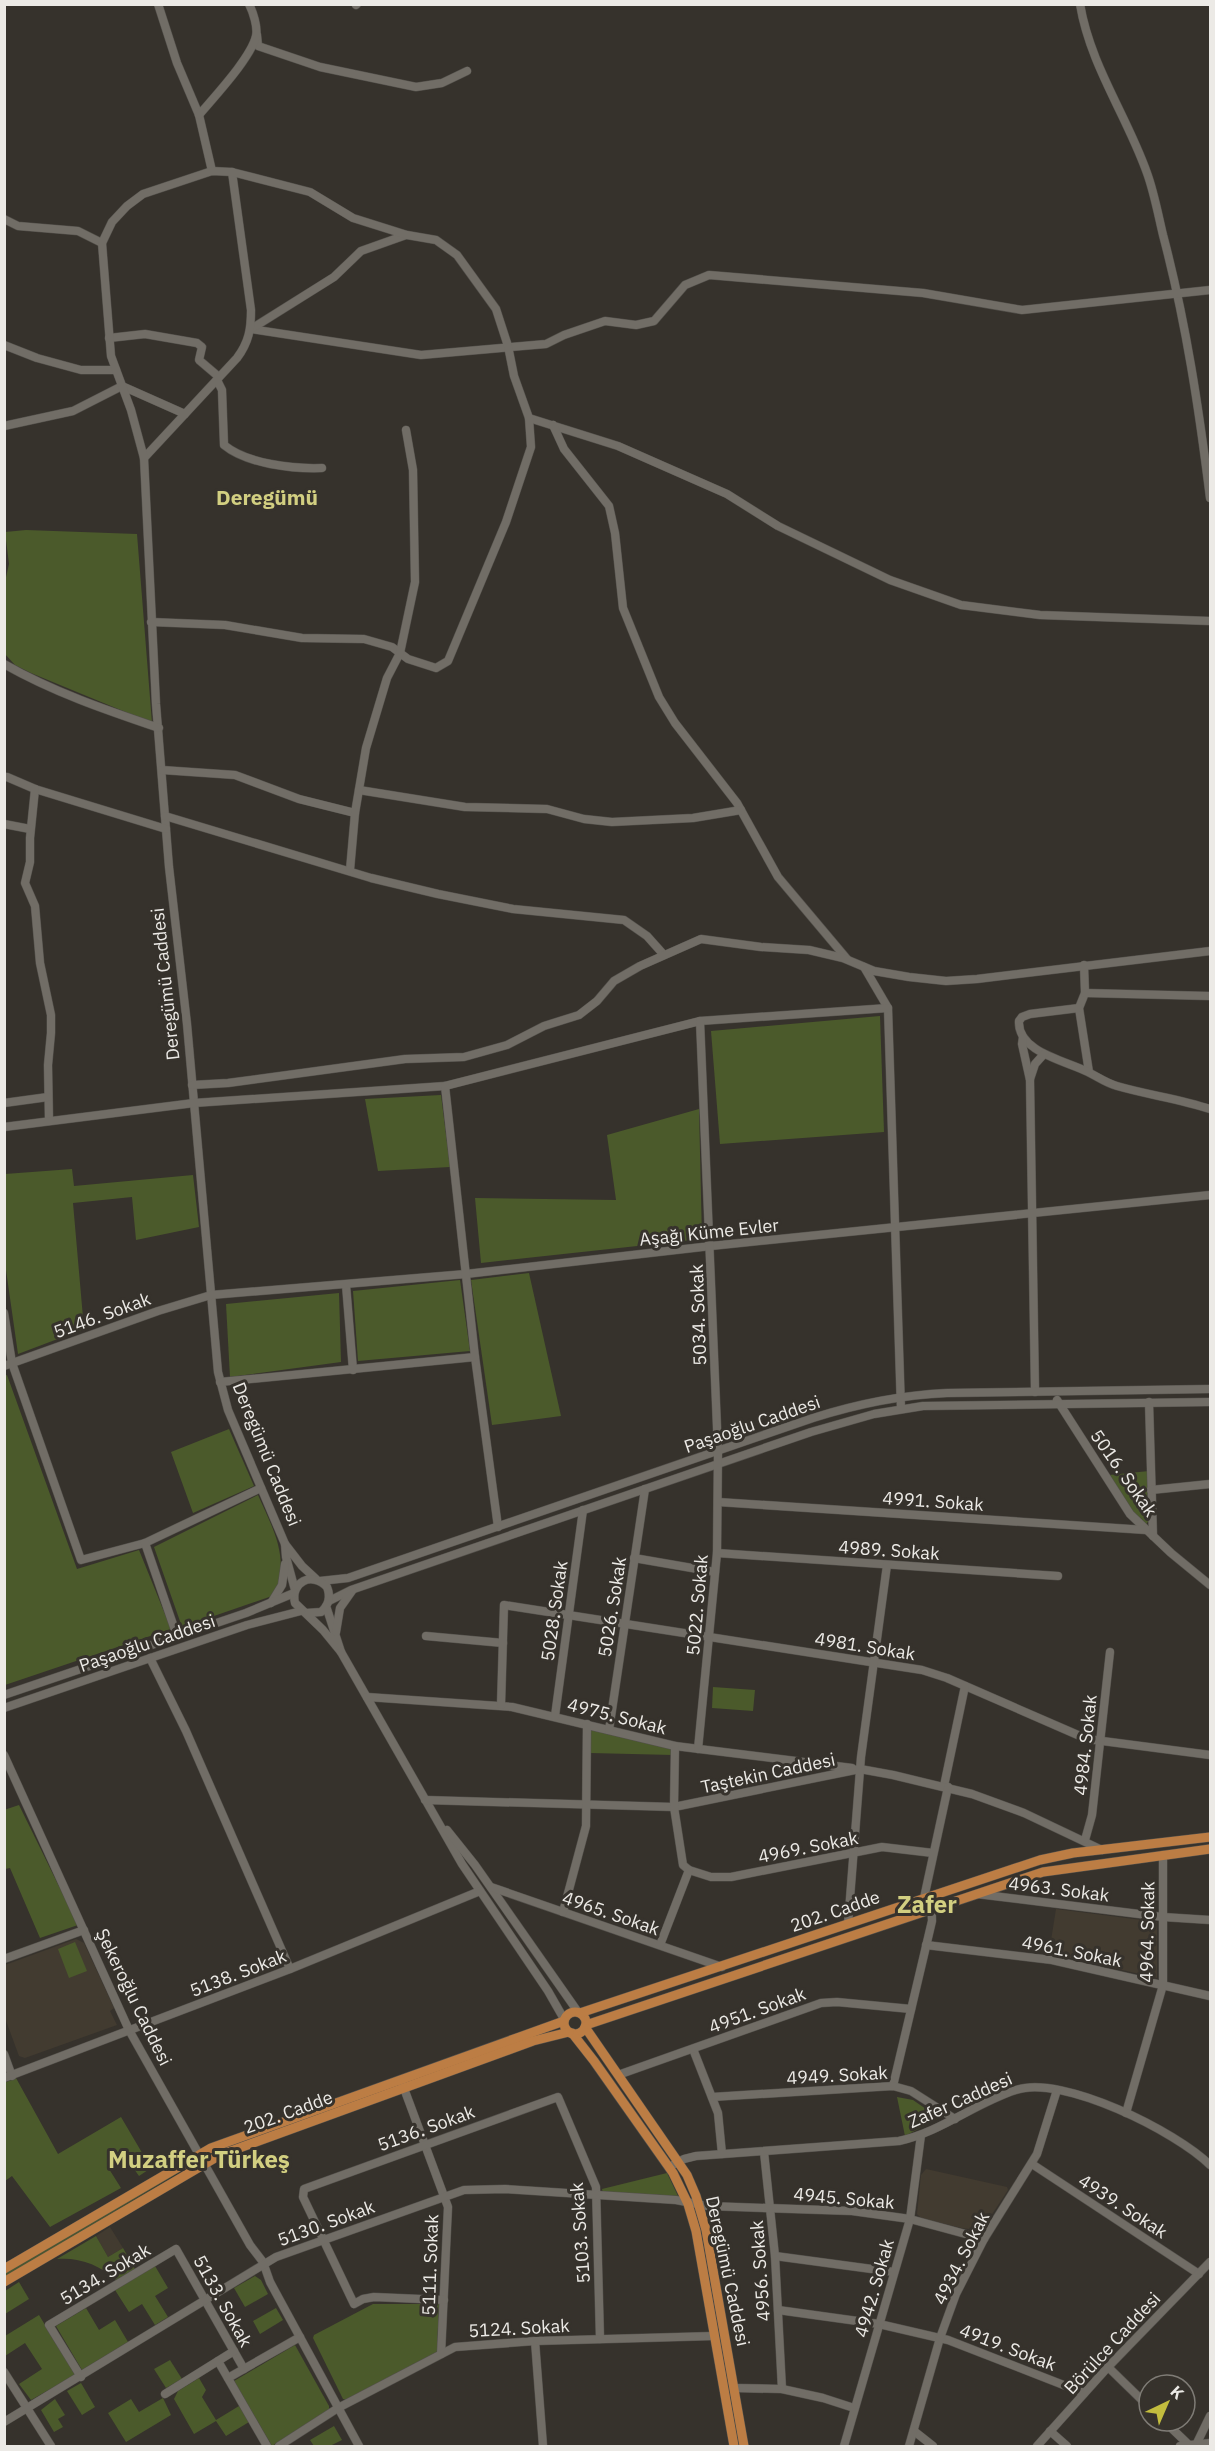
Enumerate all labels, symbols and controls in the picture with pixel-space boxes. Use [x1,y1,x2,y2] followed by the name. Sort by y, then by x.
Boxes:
[216,483,318,511] district label: Deregümü
[146,907,184,1061] street label: Deregümü Caddesi
[638,1213,780,1251] street label: Aşağı Küme Evler
[685,1263,711,1366] street label: 5034. Sokak
[50,1287,154,1343] street label: 5146. Sokak
[228,1379,306,1529] street label: Deregümü Caddesi
[681,1390,823,1458] street label: Paşaoğlu Caddesi
[1086,1425,1163,1522] street label: 5016. Sokak
[882,1486,985,1516] street label: 4991. Sokak
[838,1535,941,1565] street label: 4989. Sokak
[681,1553,713,1657] street label: 5022. Sokak
[593,1555,631,1659] street label: 5026. Sokak
[536,1559,573,1663] street label: 5028. Sokak
[76,1609,218,1677] street label: Paşaoğlu Caddesi
[813,1627,917,1665] street label: 4981. Sokak
[565,1693,669,1740] street label: 4975. Sokak
[1068,1693,1102,1797] street label: 4984. Sokak
[699,1748,837,1798] street label: Taştekin Caddesi
[756,1826,860,1868] street label: 4969. Sokak
[1007,1871,1111,1907] street label: 4963. Sokak
[1135,1881,1159,1983] street label: 4964. Sokak
[787,1885,883,1937] street label: 202. Cadde
[559,1886,663,1941] street label: 4965. Sokak
[897,1888,957,1920] district label: Zafer
[91,1925,177,2069] street label: Şekeroğlu Caddesi
[1020,1930,1124,1972] street label: 4961. Sokak
[187,1944,290,2002] street label: 5138. Sokak
[705,1982,809,2038] street label: 4951. Sokak
[786,2061,889,2089] street label: 4949. Sokak
[904,2067,1016,2133] street label: Zafer Caddesi
[240,2085,336,2139] street label: 202. Cadde
[374,2100,478,2156] street label: 5136. Sokak
[108,2143,290,2175] district label: Muzaffer Türkeş
[1074,2169,1172,2244] street label: 4939. Sokak
[565,2181,595,2284] street label: 5103. Sokak
[792,2182,896,2214] street label: 4945. Sokak
[701,2194,755,2348] street label: Deregümü Caddesi
[274,2195,378,2251] street label: 5130. Sokak
[928,2207,994,2308] street label: 4934. Sokak
[417,2213,443,2316] street label: 5111. Sokak
[745,2219,775,2322] street label: 4956. Sokak
[849,2236,899,2340] street label: 4942. Sokak
[56,2238,155,2310] street label: 5134. Sokak
[188,2251,258,2351] street label: 5133. Sokak
[1059,2287,1165,2399] street label: Börülce Caddesi
[468,2314,571,2342] street label: 5124. Sokak
[957,2318,1060,2376] street label: 4919. Sokak
[1137,2373,1197,2433] north arrow
[1166,2381,1188,2403] text: K

